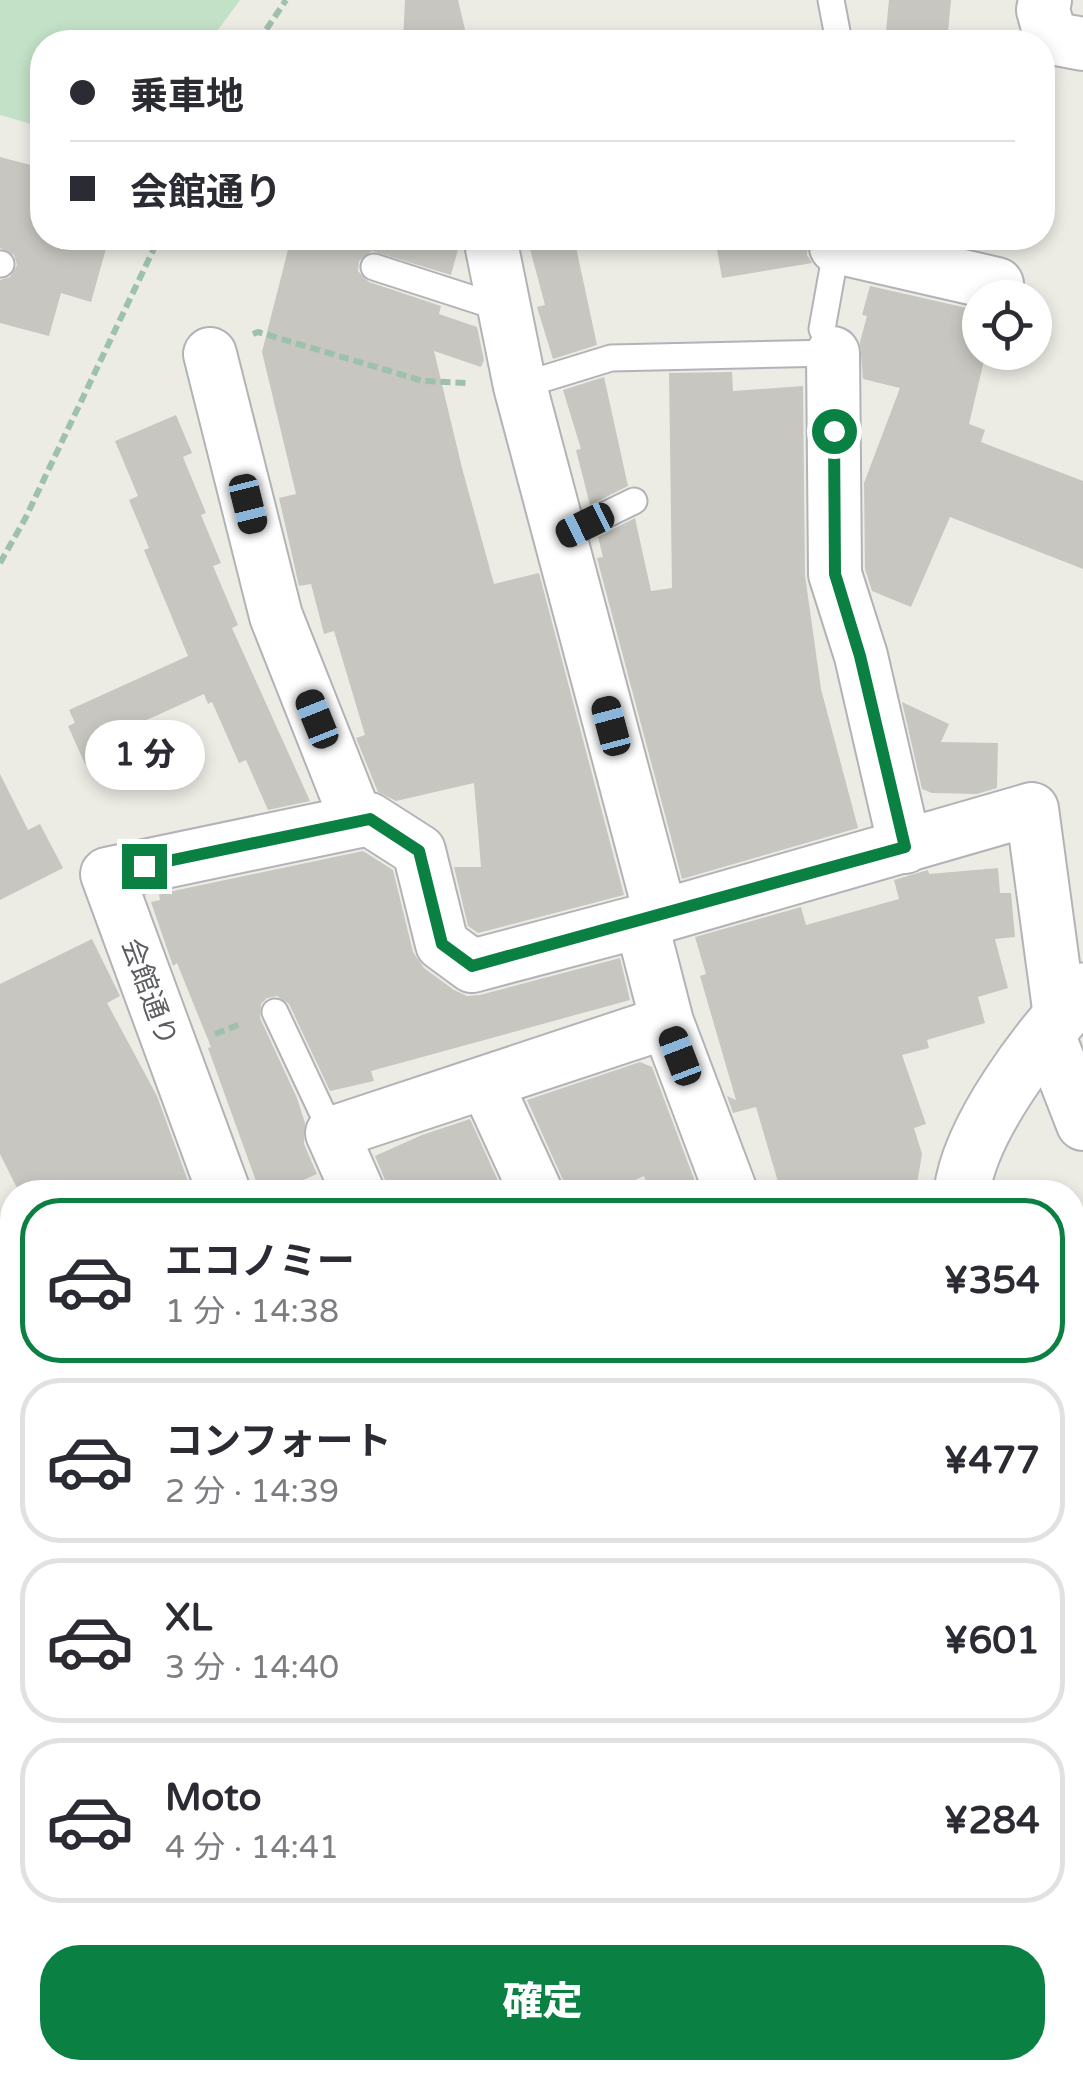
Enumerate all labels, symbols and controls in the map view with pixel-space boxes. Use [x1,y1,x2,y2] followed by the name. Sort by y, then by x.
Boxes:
[130,74,244,120] text: 乗車地
[130,170,282,216] text: 会館通り
[962,280,1052,370] map controls
[962,280,1052,370] button: locate
[812,409,857,454] route start
[226,471,270,537] car
[551,498,619,552] car
[292,686,342,752] car
[589,693,633,759] car
[84,721,204,791] callout: 1 分
[115,736,175,774] text: 1 分
[122,844,167,889] route end
[114,934,184,1051] street label: 会館通り
[655,1023,705,1089] car
[45,1236,135,1326] icon: car
[165,1239,355,1285] text: エコノミー
[943,1258,1040,1304] text: ¥354
[165,1293,339,1331] text: 1 分 · 14:38
[45,1416,135,1506] icon: car
[165,1419,392,1465] text: コンフォート
[943,1438,1040,1484] text: ¥477
[165,1473,339,1511] text: 2 分 · 14:39
[165,1595,212,1641] text: XL
[45,1596,135,1686] icon: car
[943,1618,1040,1664] text: ¥601
[165,1649,339,1687] text: 3 分 · 14:40
[165,1775,261,1821] text: Moto
[45,1776,135,1866] icon: car
[943,1798,1040,1844] text: ¥284
[165,1829,339,1867] text: 4 分 · 14:41
[40,1945,1045,2060] button: 確定

